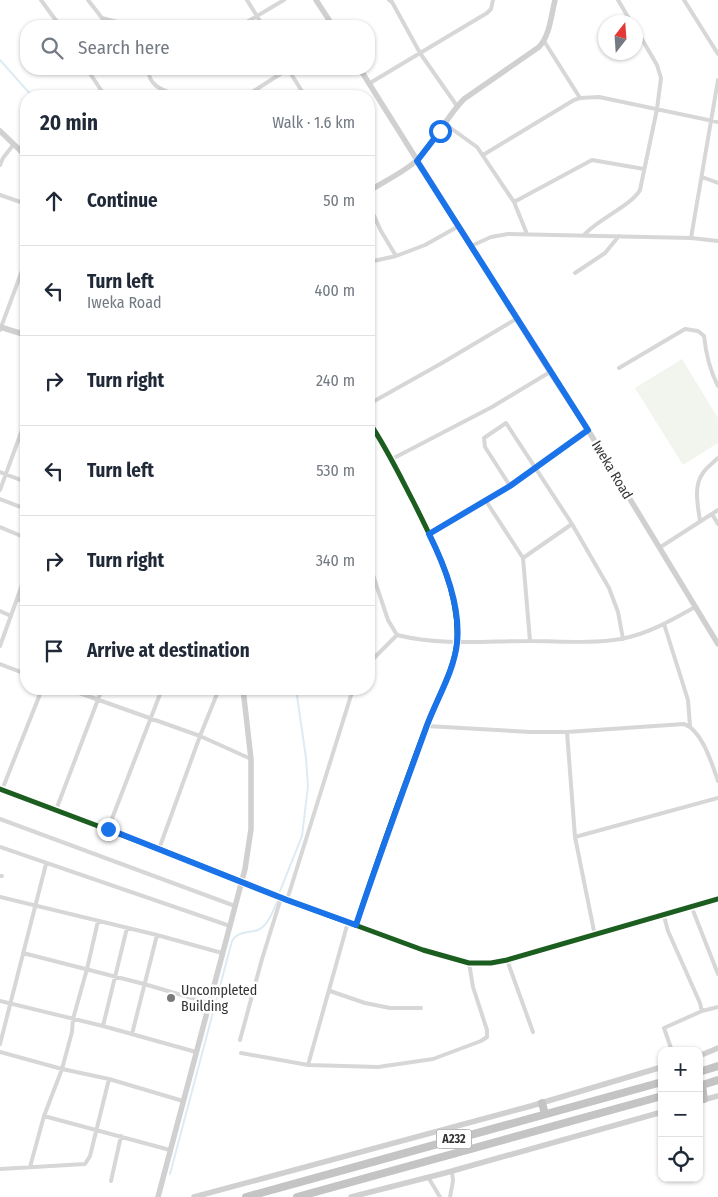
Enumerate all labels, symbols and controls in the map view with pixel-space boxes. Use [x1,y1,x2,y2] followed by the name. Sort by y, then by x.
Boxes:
[598,15,643,60] north arrow
[20,20,375,75] search box
[38,34,66,62] icon: search
[78,36,170,59] text: Search here
[40,110,98,136] text: 20 min
[272,113,355,132] text: Walk · 1.6 km
[429,120,452,143] route start
[40,187,68,215] icon: ahead
[87,189,158,212] text: Continue
[323,191,355,210] text: 50 m
[87,270,154,293] text: Turn left
[40,277,68,305] icon: left
[315,281,355,300] text: 400 m
[87,293,162,312] text: Iweka Road
[40,367,68,395] icon: right
[87,369,164,392] text: Turn right
[316,371,355,390] text: 240 m
[588,438,636,502] street label: Iweka Road
[40,457,68,485] icon: left
[87,459,154,482] text: Turn left
[316,461,355,480] text: 530 m
[40,547,68,575] icon: right
[87,549,164,572] text: Turn right
[316,551,355,570] text: 340 m
[40,637,68,665] icon: arrive
[87,639,250,662] text: Arrive at destination
[97,818,120,841] route end
[181,982,257,1015] place label: Uncompleted Building
[165,992,177,1004] marker: Uncompleted Building
[658,1047,703,1182] map controls
[658,1047,703,1092] button: +
[658,1092,703,1137] button: −
[436,1130,472,1148] road number: A232
[658,1137,703,1182] button: locate

